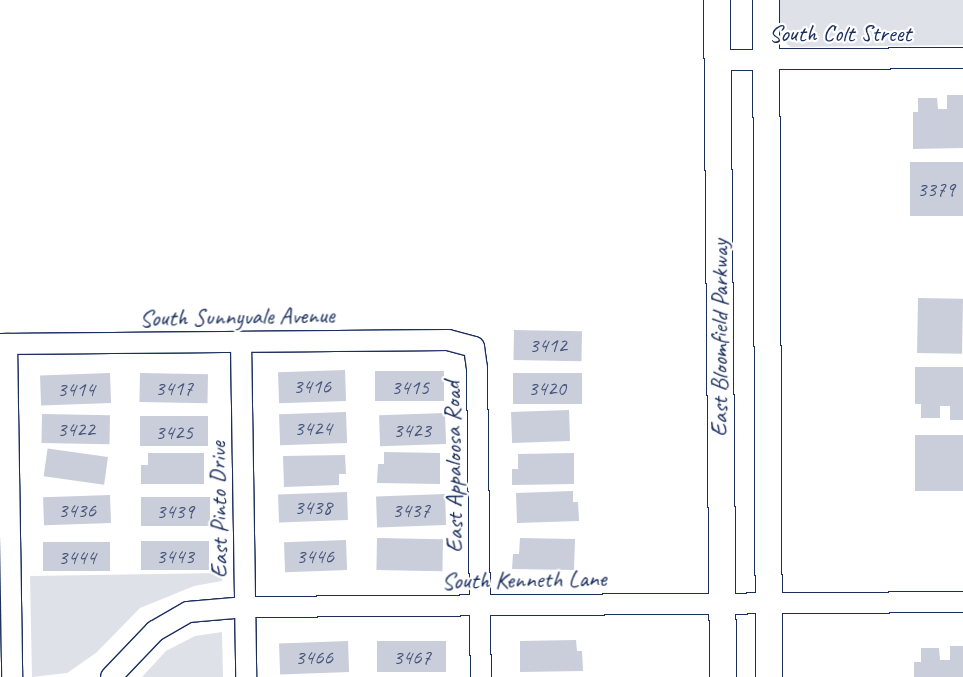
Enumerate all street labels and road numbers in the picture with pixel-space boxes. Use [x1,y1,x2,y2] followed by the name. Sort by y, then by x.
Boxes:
[768,20,912,48] street label: South Colt Street
[706,238,734,438] street label: East Bloomfield Parkway
[140,301,334,333] street label: South Sunnyvale Avenue
[438,381,470,553] street label: East Appaloosa Road
[203,441,235,579] street label: East Pinto Drive
[441,564,607,596] street label: South Kenneth Lane

